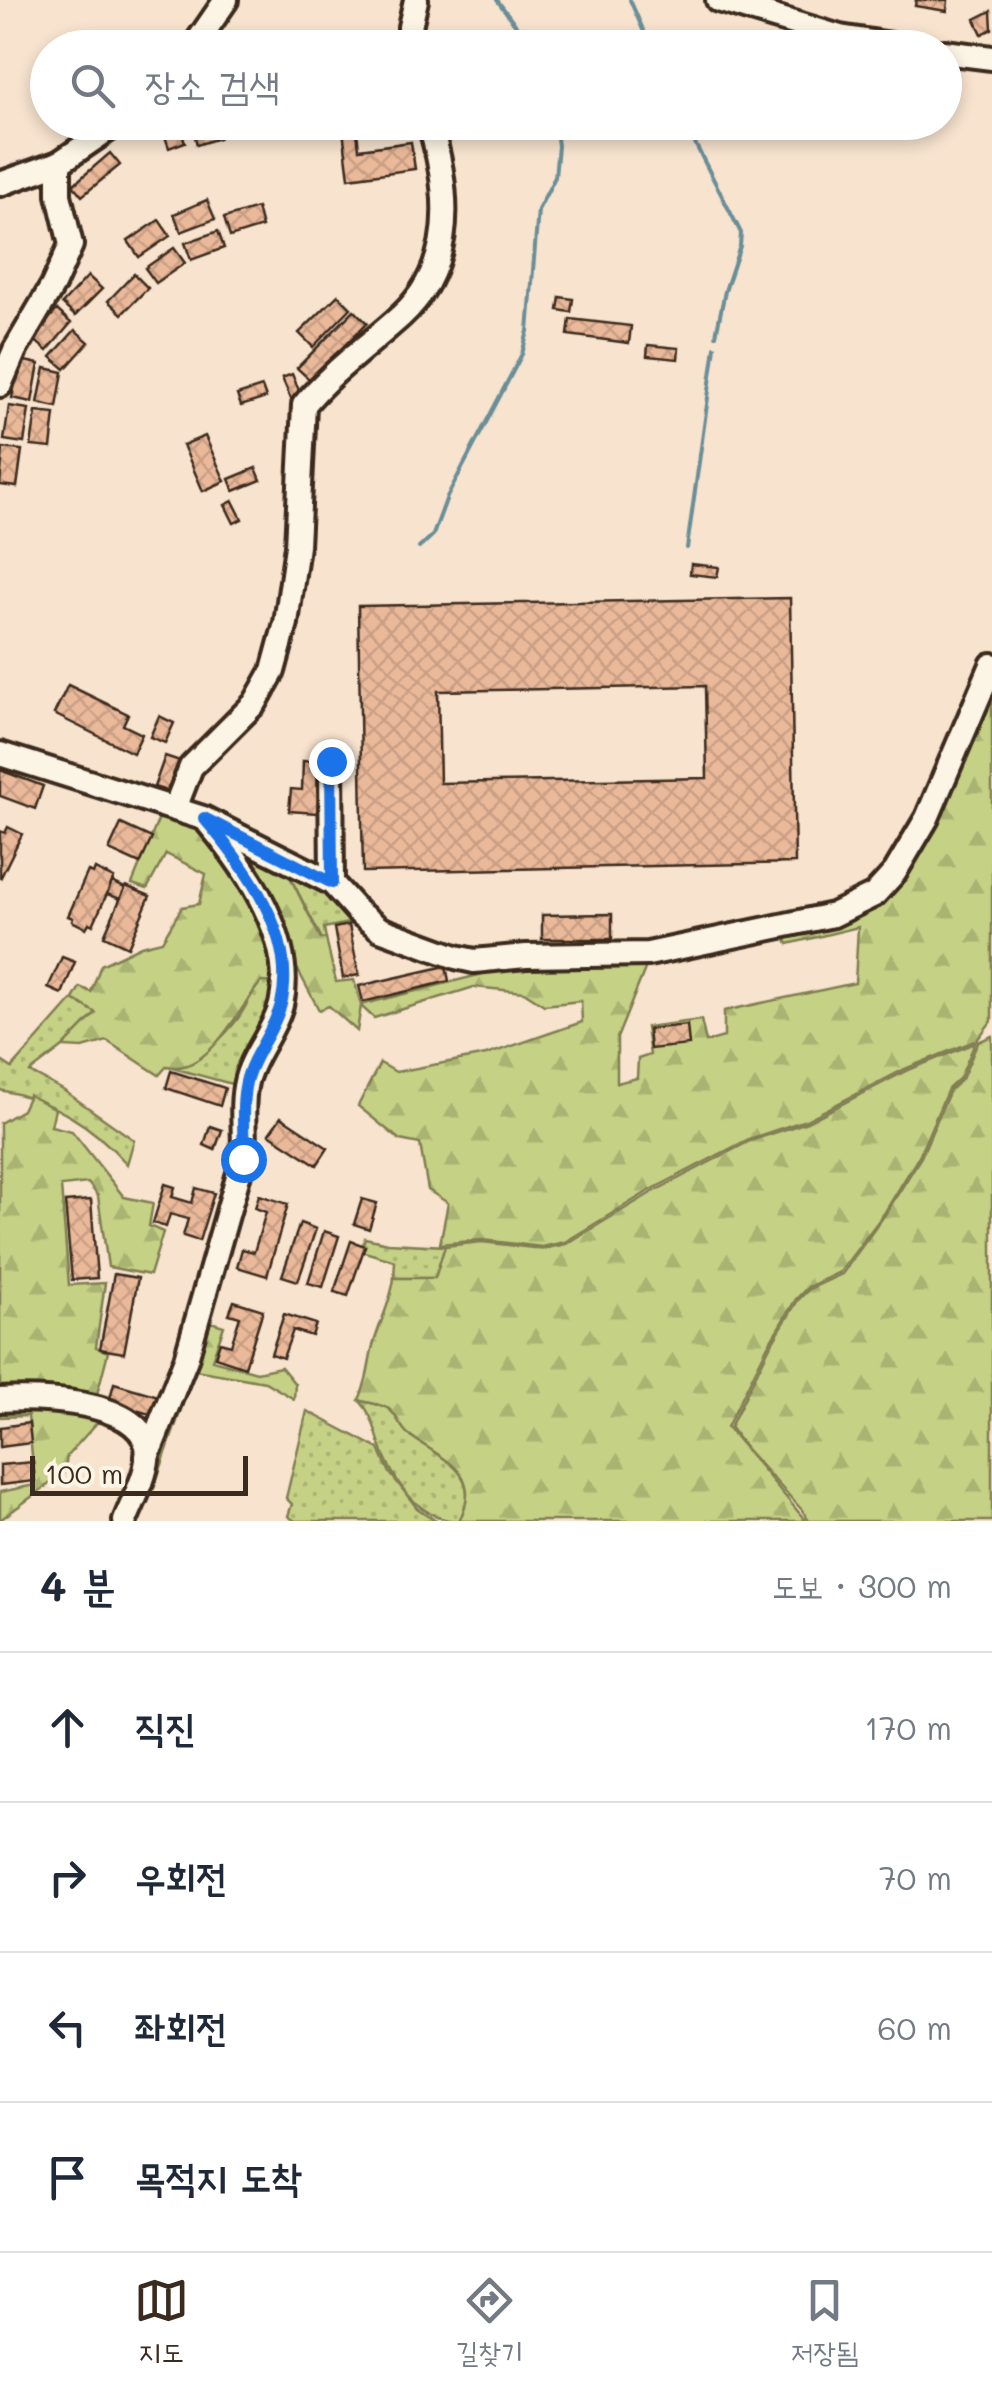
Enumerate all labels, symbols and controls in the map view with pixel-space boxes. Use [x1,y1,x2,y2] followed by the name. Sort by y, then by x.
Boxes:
[30,30,962,140] search box
[65,58,120,113] icon: search
[145,59,279,109] text: 장소 검색
[309,739,355,785] route end
[221,1137,267,1183] route start
[30,1451,248,1496] scale bar
[45,1455,123,1491] text: 100 m
[40,1557,116,1612] text: 4 분
[772,1564,952,1606] text: 도보 · 300 m
[40,1700,95,1755] icon: ahead
[135,1701,196,1751] text: 직진
[864,1706,952,1748] text: 170 m
[40,1850,95,1905] icon: right
[135,1851,227,1901] text: 우회전
[879,1856,952,1898] text: 70 m
[40,2000,95,2055] icon: left
[135,2001,227,2051] text: 좌회전
[877,2006,952,2048] text: 60 m
[40,2150,95,2205] icon: arrive
[135,2151,302,2201] text: 목적지 도착
[134,2273,189,2372] tab: 지도
[456,2273,523,2372] tab: 길찾기
[791,2273,858,2372] tab: 저장됨

